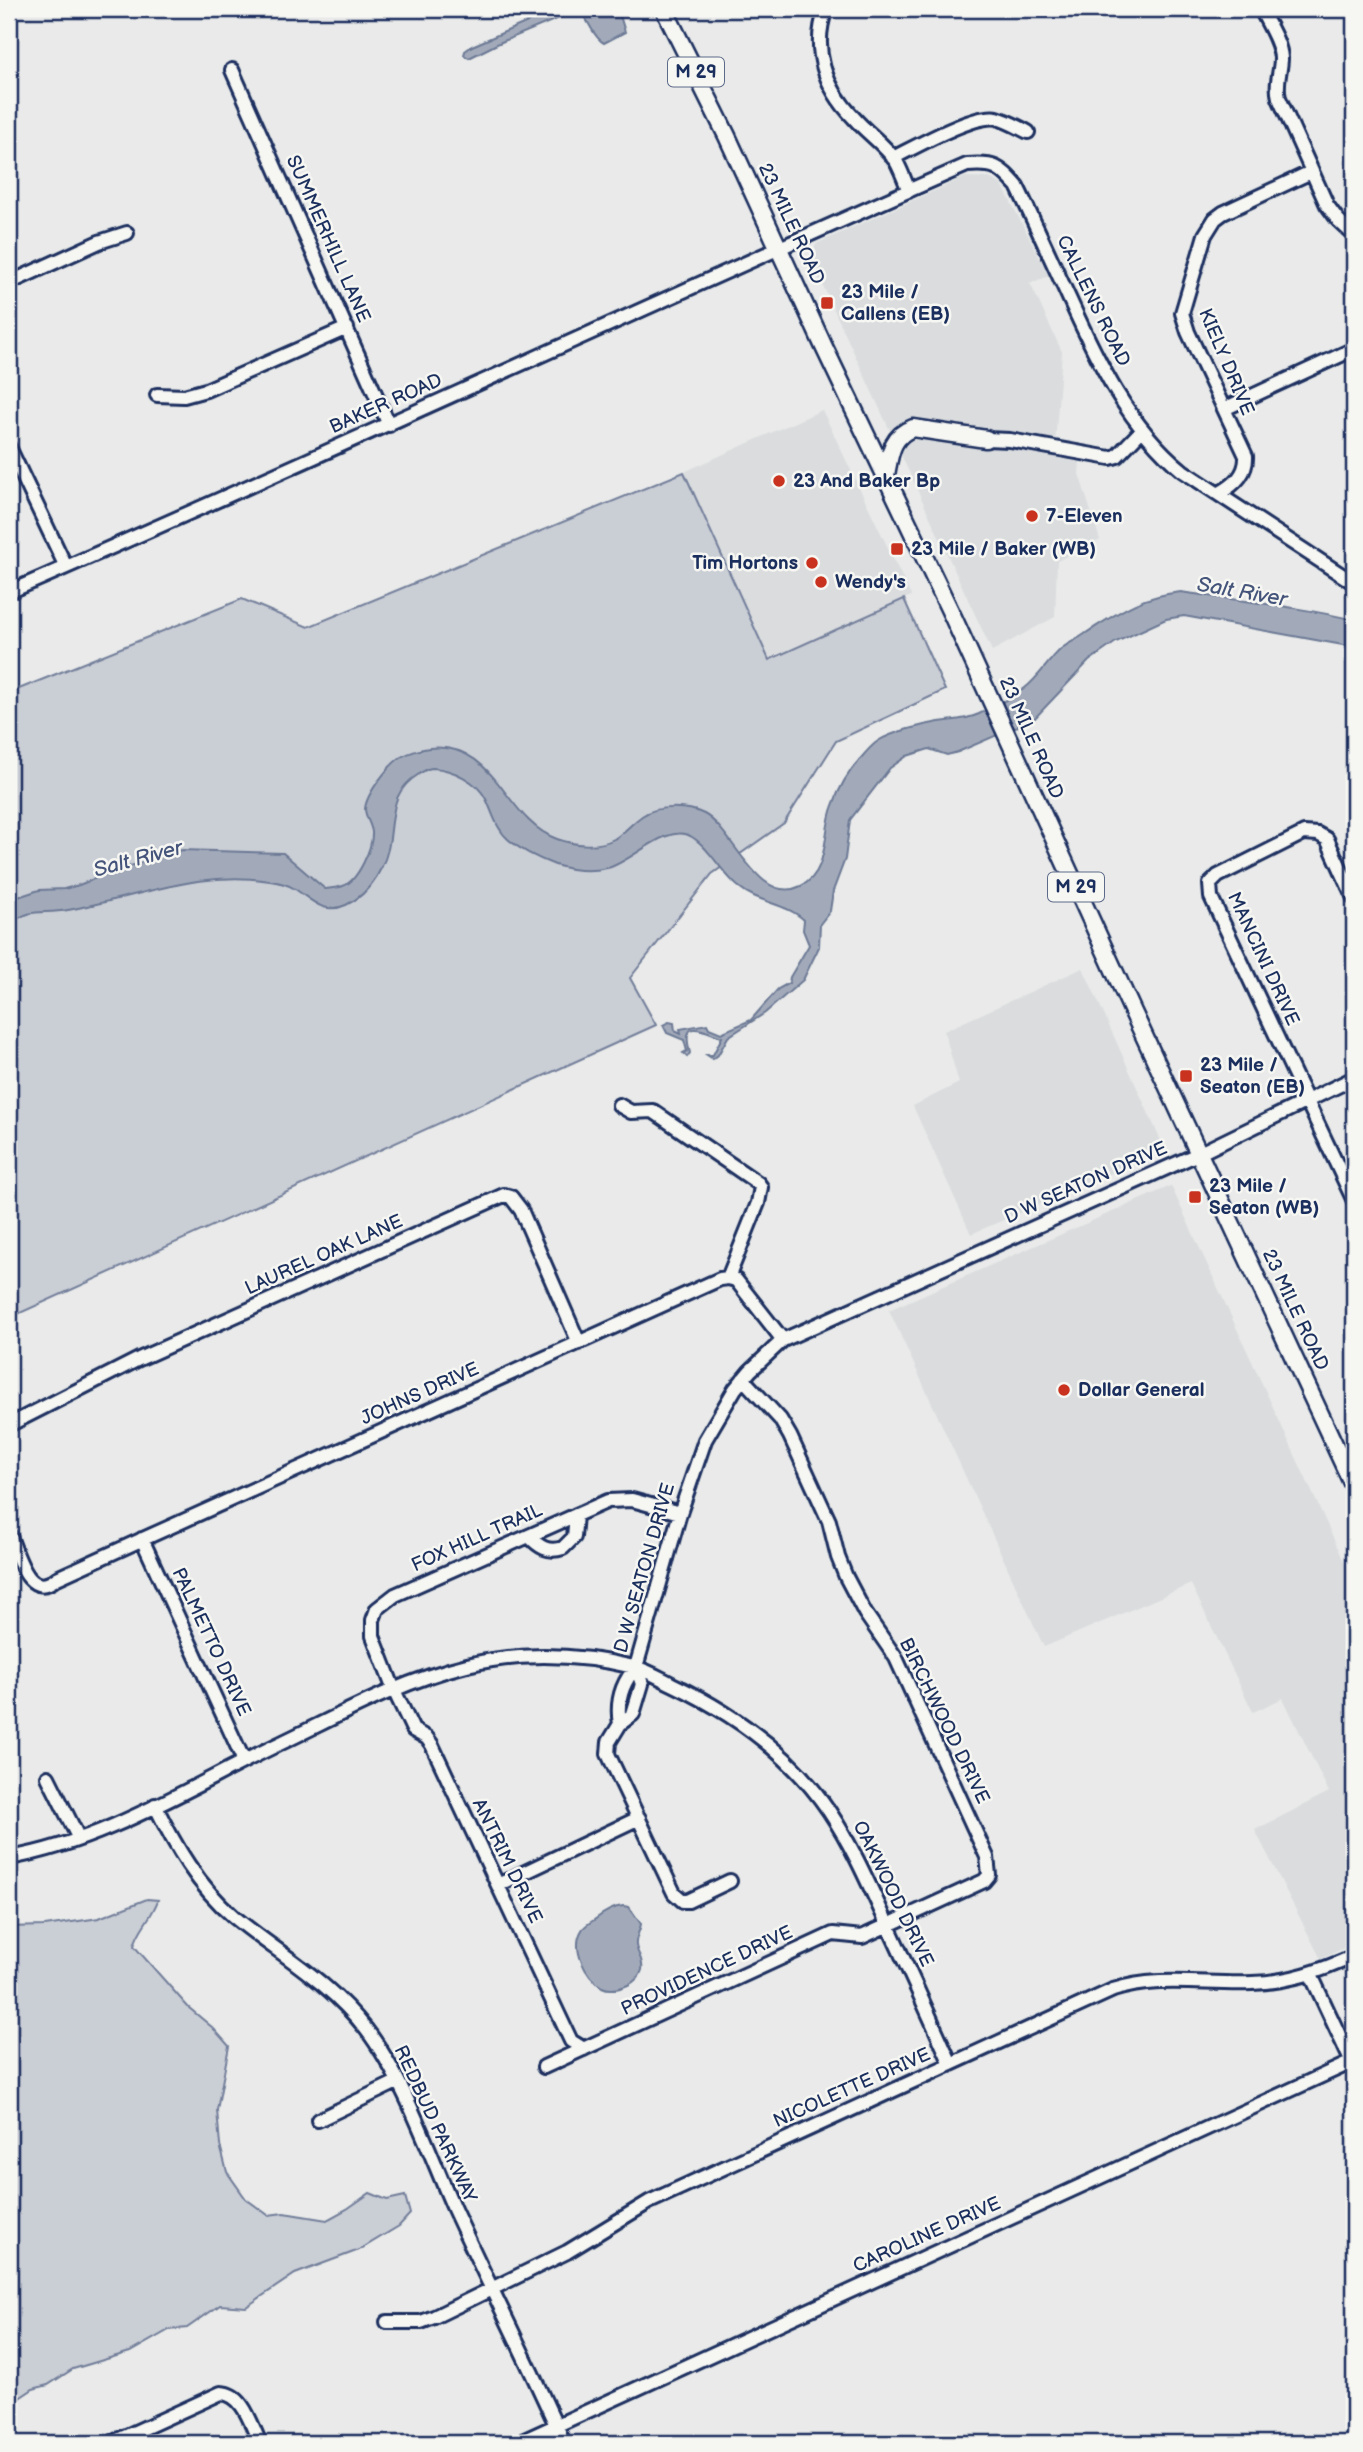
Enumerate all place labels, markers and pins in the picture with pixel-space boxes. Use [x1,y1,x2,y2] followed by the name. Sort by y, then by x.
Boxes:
[841,281,950,326] place label: 23 Mile / Callens (EB)
[819,295,835,311] marker: 23 Mile / Callens (EB)
[793,470,940,493] place label: 23 And Baker Bp
[771,473,787,489] marker: 23 And Baker Bp
[1046,505,1123,528] place label: 7-Eleven
[1024,508,1040,524] marker: 7-Eleven
[911,538,1096,561] place label: 23 Mile / Baker (WB)
[889,541,905,557] marker: 23 Mile / Baker (WB)
[692,552,798,575] place label: Tim Hortons
[804,555,820,571] marker: Tim Hortons
[835,571,906,594] place label: Wendy's
[813,574,829,590] marker: Wendy's
[1200,1054,1305,1099] place label: 23 Mile / Seaton (EB)
[1178,1068,1194,1084] marker: 23 Mile / Seaton (EB)
[1209,1175,1319,1220] place label: 23 Mile / Seaton (WB)
[1187,1189,1203,1205] marker: 23 Mile / Seaton (WB)
[1078,1379,1204,1402] place label: Dollar General
[1056,1382,1072,1398] marker: Dollar General

